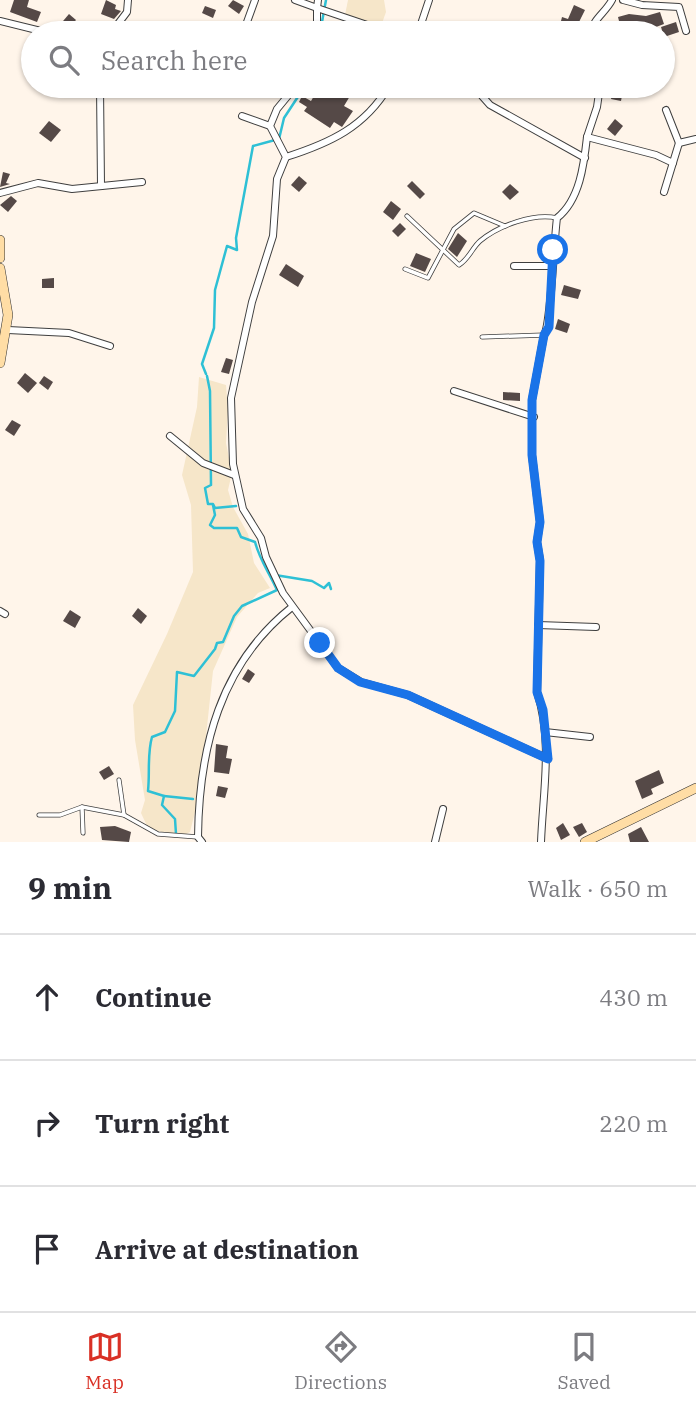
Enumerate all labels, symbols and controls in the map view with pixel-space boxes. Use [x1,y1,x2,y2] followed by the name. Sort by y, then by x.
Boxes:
[21,21,675,98] search box
[45,41,83,79] icon: search
[101,43,247,77] text: Search here
[537,234,568,265] route start
[304,627,335,658] route end
[28,868,112,907] text: 9 min
[527,873,668,903] text: Walk · 650 m
[28,978,66,1016] icon: ahead
[95,980,212,1014] text: Continue
[599,982,668,1012] text: 430 m
[28,1104,66,1142] icon: right
[95,1106,229,1140] text: Turn right
[599,1108,668,1138] text: 220 m
[28,1230,66,1268] icon: arrive
[95,1232,359,1266] text: Arrive at destination
[85,1328,124,1394] tab: Map
[294,1328,387,1394] tab: Directions
[558,1328,611,1394] tab: Saved

